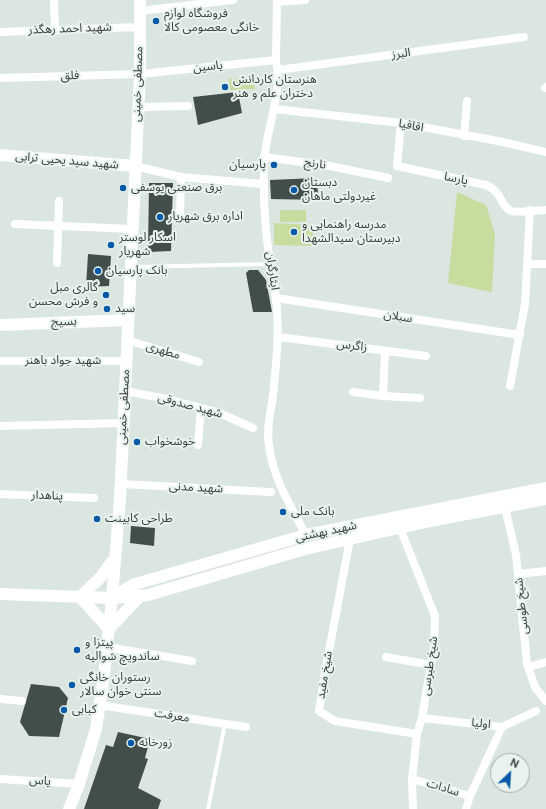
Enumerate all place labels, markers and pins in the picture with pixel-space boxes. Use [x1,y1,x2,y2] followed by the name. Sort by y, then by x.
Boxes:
[164,7,259,35] place label: فروشگاه لوازم خانگی معصومی کالا
[151,16,161,26] marker: فروشگاه لوازم خانگی معصومی کالا
[233,73,317,101] place label: هنرستان کاردانش دختران علم و هنر
[220,82,230,92] marker: هنرستان کاردانش دختران علم و هنر
[229,158,266,172] place label: پارسیان
[269,160,279,170] marker: پارسیان
[302,176,376,204] place label: دبستان غیردولتی ماهان
[131,181,222,195] place label: برق صنعتی یوسفی
[118,183,128,193] marker: برق صنعتی یوسفی
[289,185,299,195] marker: دبستان غیردولتی ماهان
[168,210,243,224] place label: اداره برق شهریار
[155,212,165,222] marker: اداره برق شهریار
[302,218,400,246] place label: مدرسه راهنمایی و دبیرستان سیدالشهدا
[289,227,299,237] marker: مدرسه راهنمایی و دبیرستان سیدالشهدا
[119,231,176,259] place label: اسکار لوستر شهریار
[106,240,116,250] marker: اسکار لوستر شهریار
[106,264,168,278] place label: بانک پارسیان
[93,266,103,276] marker: بانک پارسیان
[29,281,98,309] place label: گالری مبل و فرش محسن
[101,290,111,300] marker: گالری مبل و فرش محسن
[115,302,135,316] place label: سید
[102,304,112,314] marker: سید
[145,435,195,449] place label: خوشخواب
[132,437,142,447] marker: خوشخواب
[291,505,335,519] place label: بانک ملی
[278,507,288,517] marker: بانک ملی
[105,512,173,526] place label: طراحی کابینت
[92,514,102,524] marker: طراحی کابینت
[85,636,160,664] place label: پیتزا و ساندویچ شوالیه
[72,645,82,655] marker: پیتزا و ساندویچ شوالیه
[80,671,161,699] place label: رستوران خانگی سنتی خوان سالار
[67,680,77,690] marker: رستوران خانگی سنتی خوان سالار
[72,703,97,717] place label: کبابی
[59,705,69,715] marker: کبابی
[139,736,172,750] place label: زورخانه
[126,738,136,748] marker: زورخانه

